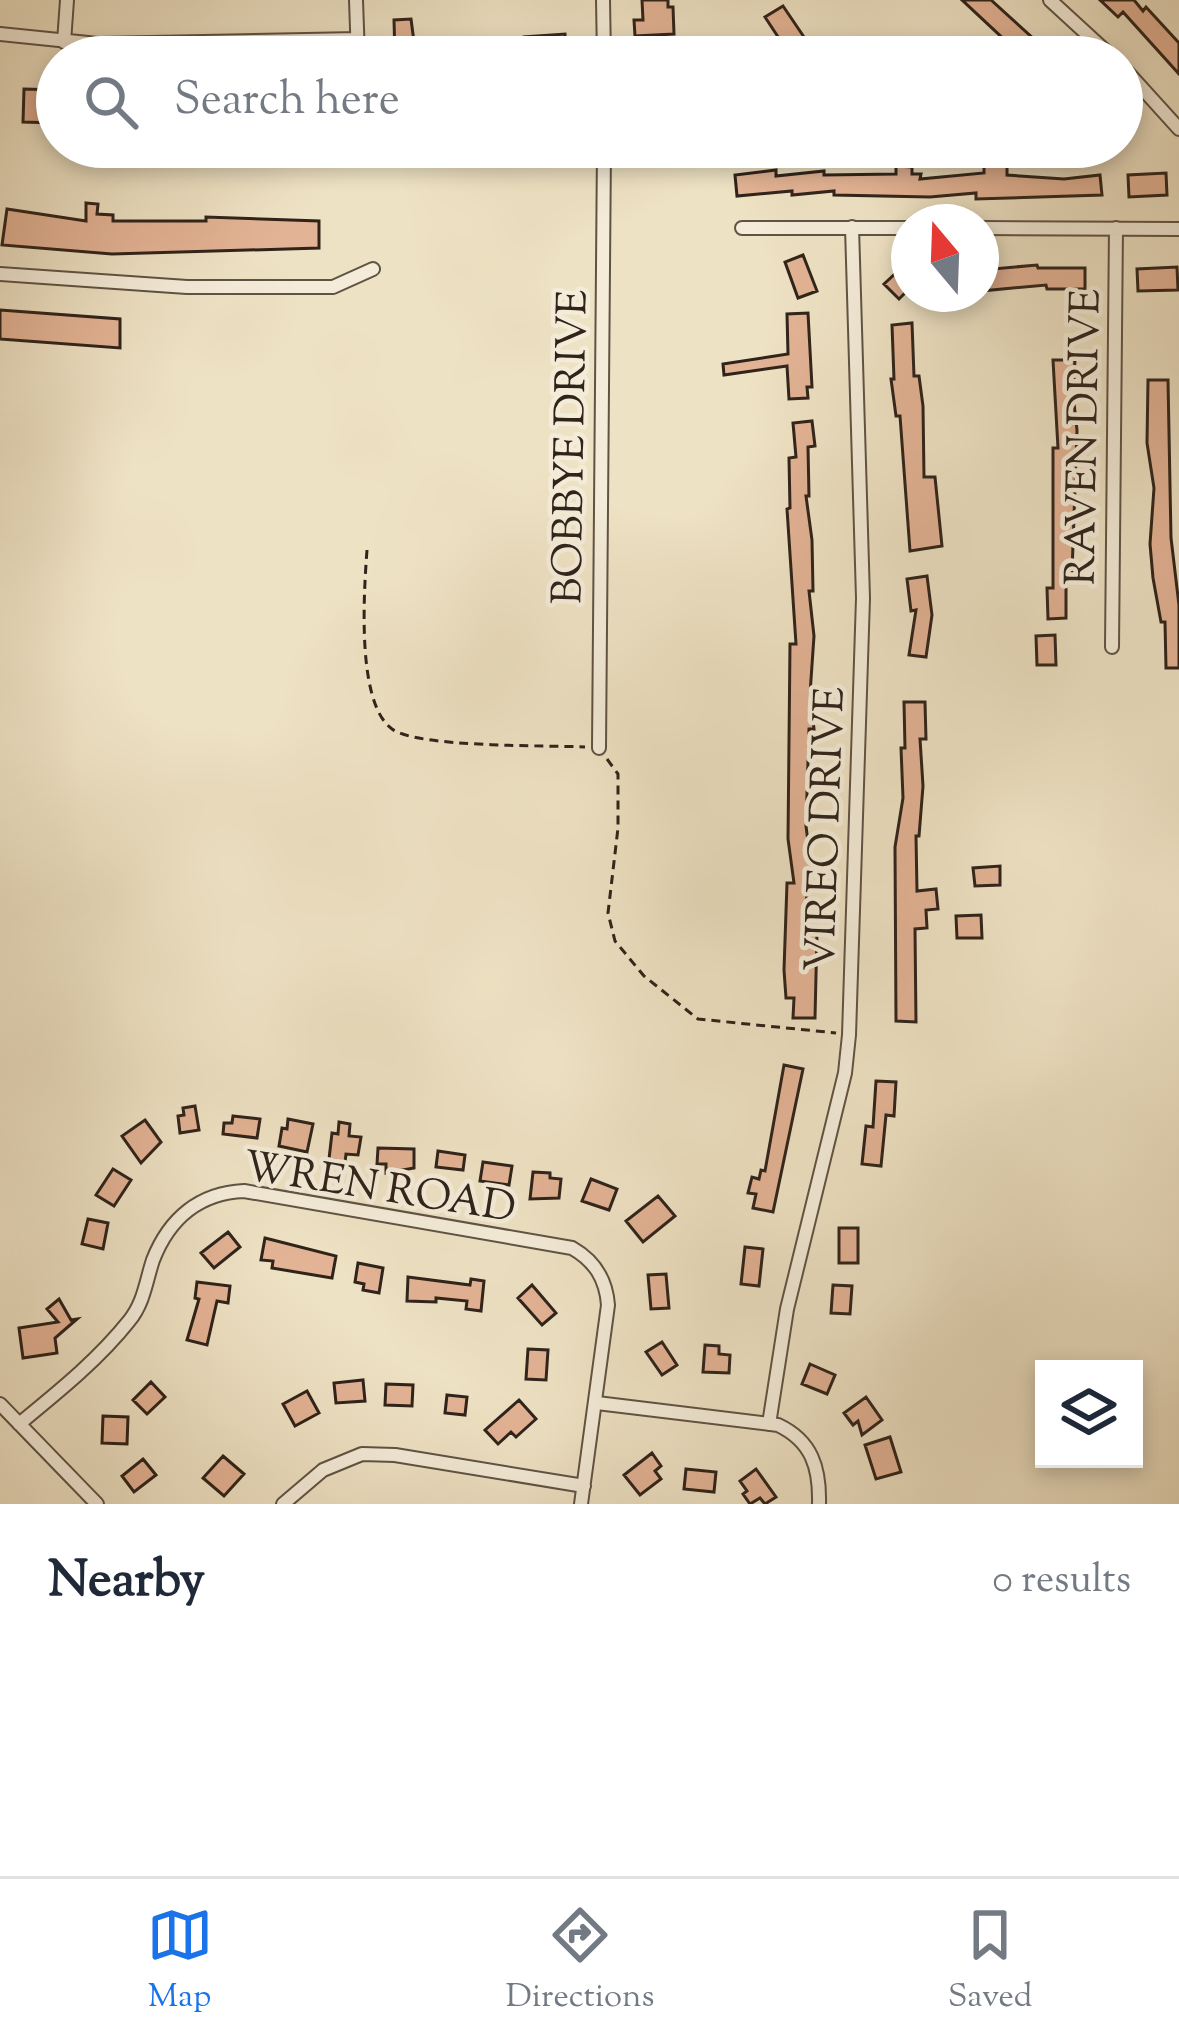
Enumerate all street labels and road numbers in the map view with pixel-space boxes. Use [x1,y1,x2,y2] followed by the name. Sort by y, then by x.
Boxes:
[1053,288,1119,586] street label: RAVEN DRIVE
[540,289,606,605] street label: BOBBYE DRIVE
[793,686,863,972] street label: VIREO DRIVE
[239,1139,520,1241] street label: WREN ROAD

